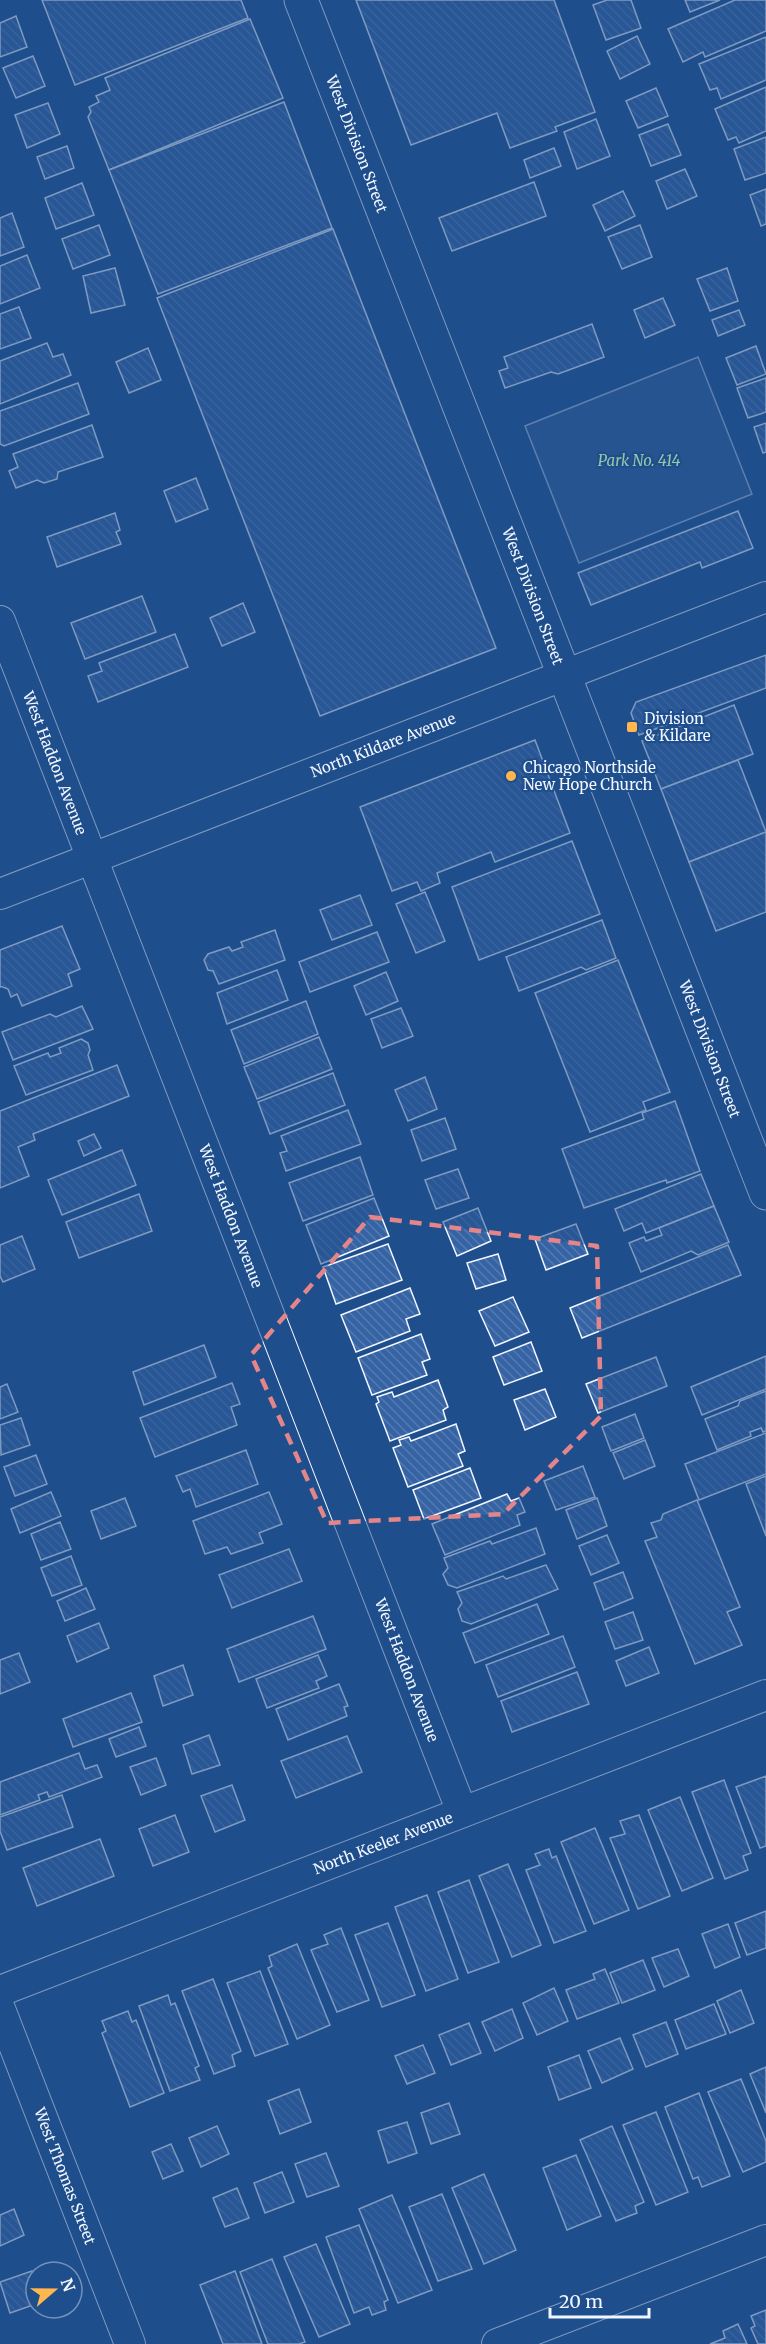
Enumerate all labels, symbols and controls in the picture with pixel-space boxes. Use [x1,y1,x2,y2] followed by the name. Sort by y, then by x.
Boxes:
[322,72,392,215] street label: West Division Street
[598,451,680,470] park label: Park No. 414
[498,524,568,667] street label: West Division Street
[19,688,91,838] street label: West Haddon Avenue
[308,708,458,781] street label: North Kildare Avenue
[644,709,711,745] place label: Division & Kildare
[625,720,639,734] marker: Division & Kildare
[523,758,656,794] place label: Chicago Northside New Hope Church
[504,769,518,783] marker: Chicago Northside New Hope Church
[675,977,745,1120] street label: West Division Street
[195,1141,267,1291] street label: West Haddon Avenue
[371,1595,443,1745] street label: West Haddon Avenue
[311,1808,456,1878] street label: North Keeler Avenue
[30,2104,100,2247] street label: West Thomas Street
[24,2260,84,2320] north arrow
[57,2276,80,2295] text: N
[550,2281,649,2319] scale bar
[559,2290,603,2313] text: 20 m

